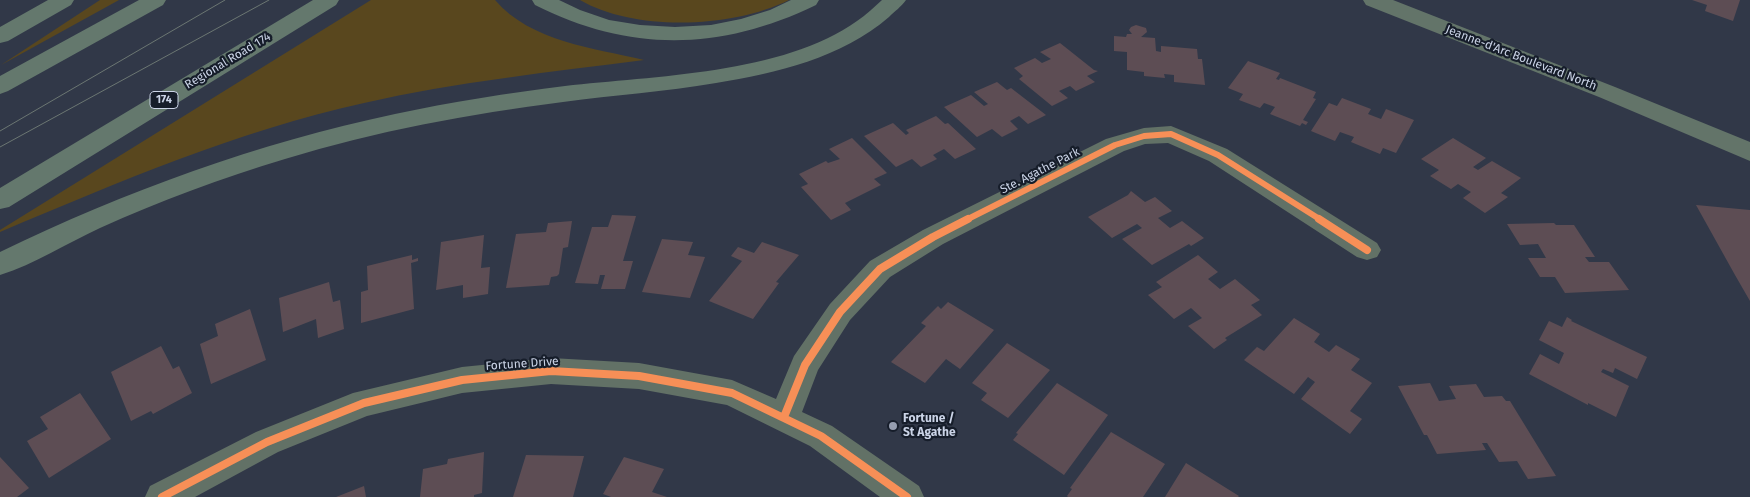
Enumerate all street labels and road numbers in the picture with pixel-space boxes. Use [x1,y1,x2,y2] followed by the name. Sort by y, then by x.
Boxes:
[1443,22,1599,94] street label: Jeanne-d'Arc Boulevard North
[182,30,274,92] street label: Regional Road 174
[150,92,178,108] road number: 174
[998,145,1082,197] street label: Ste. Agathe Park
[485,354,559,374] street label: Fortune Drive

